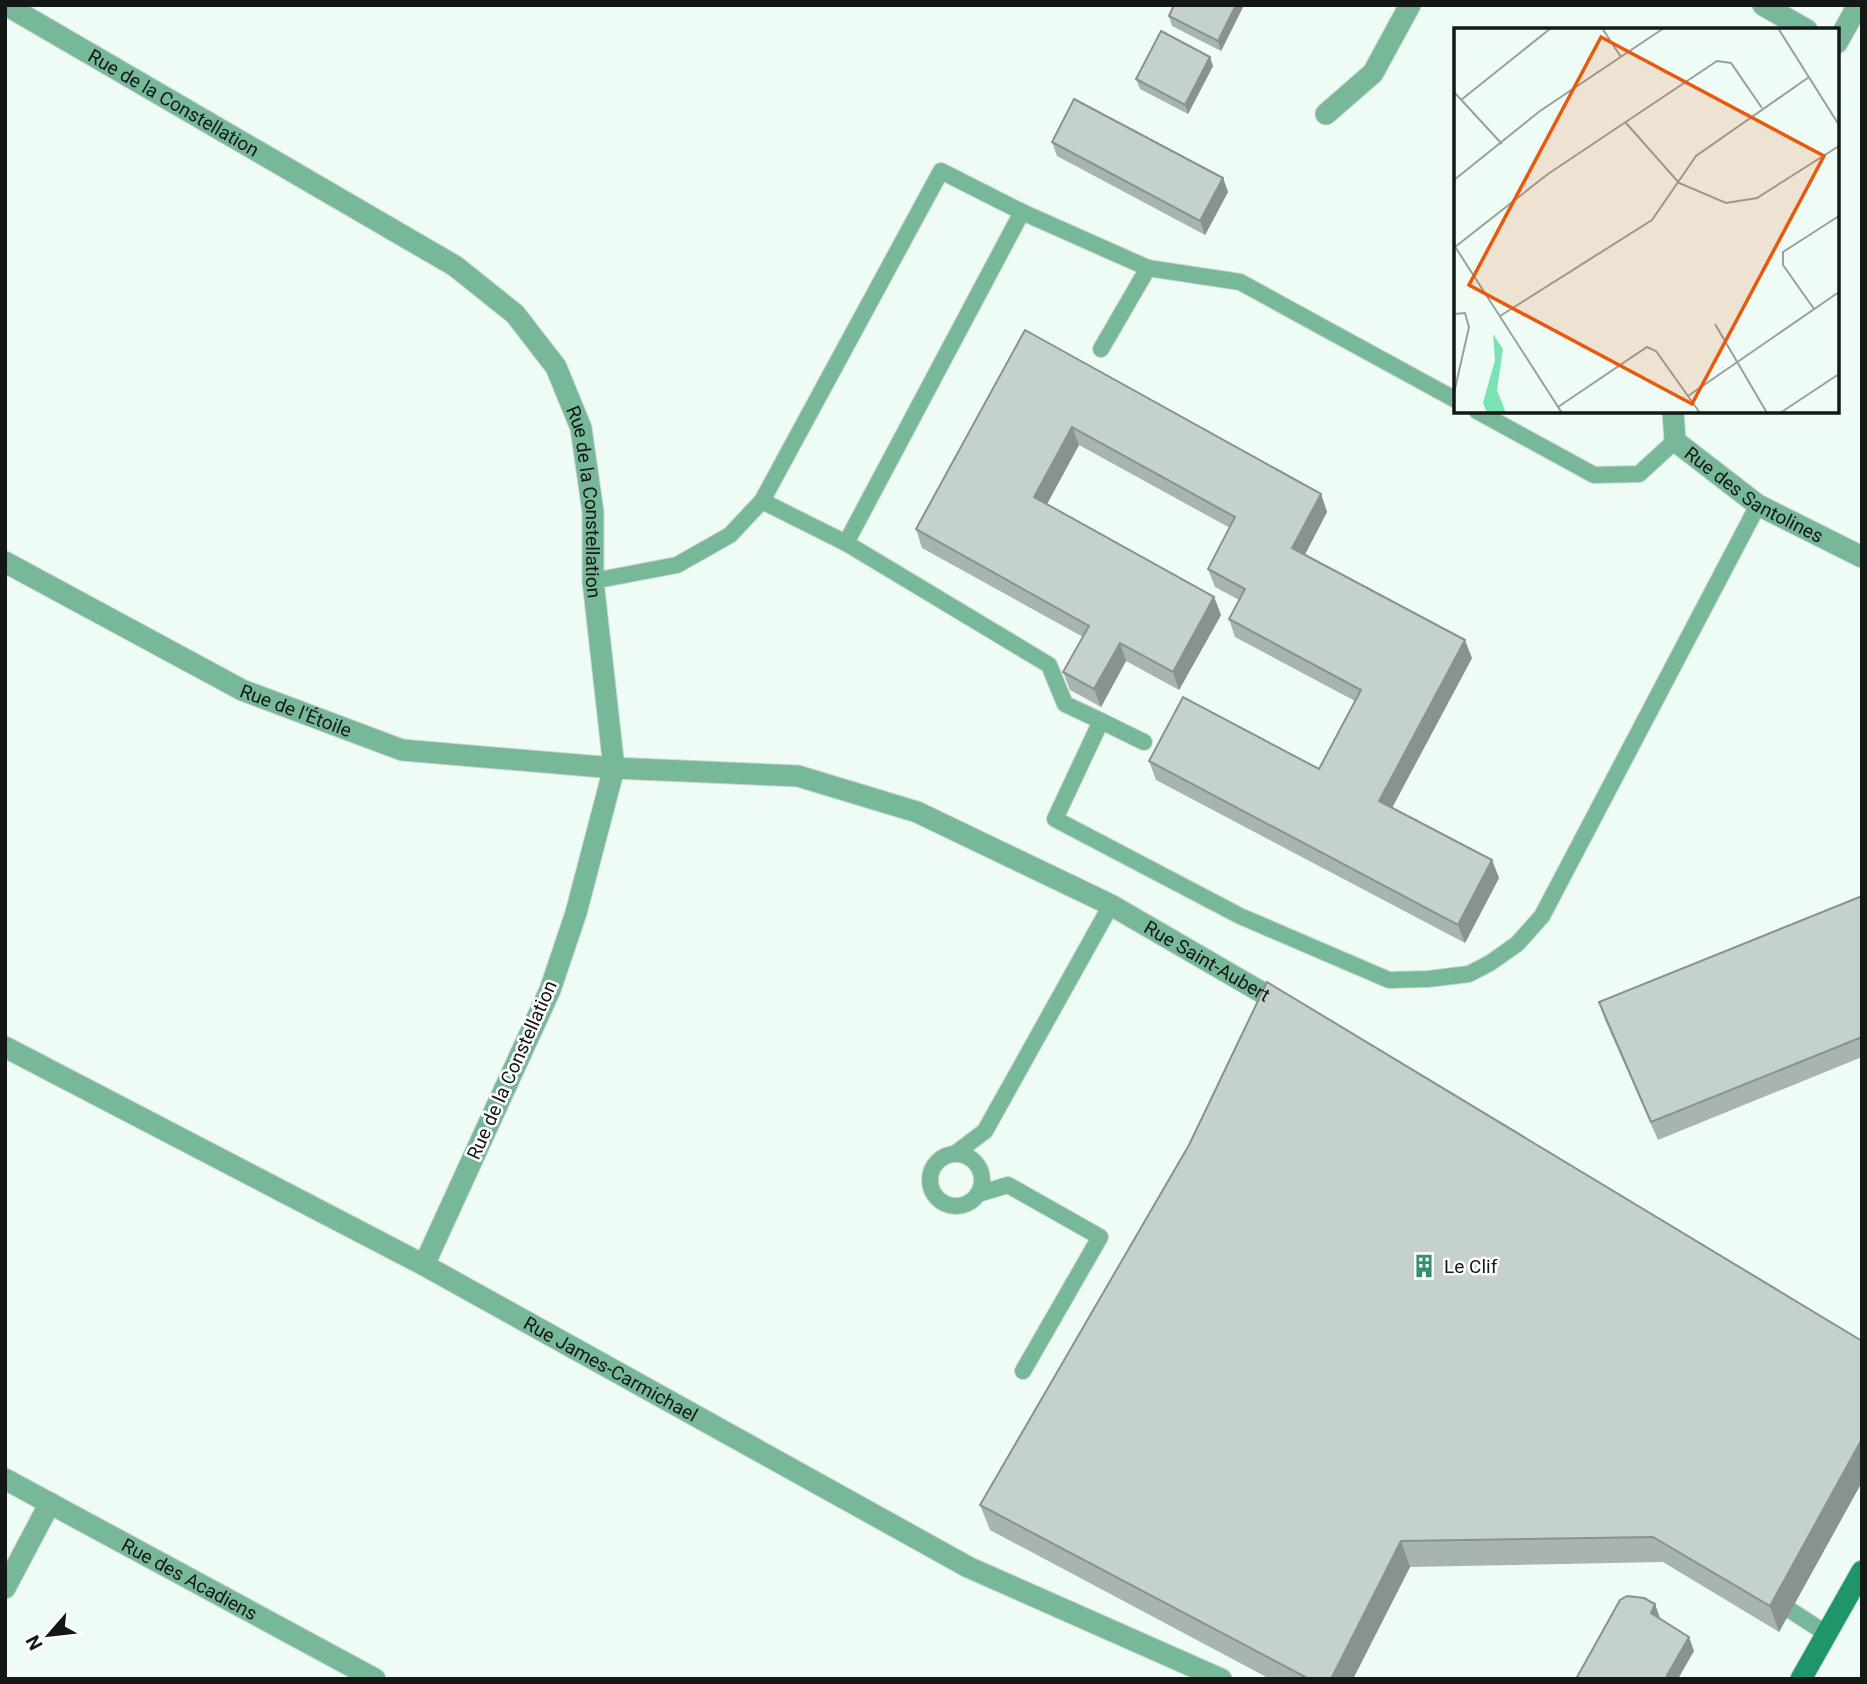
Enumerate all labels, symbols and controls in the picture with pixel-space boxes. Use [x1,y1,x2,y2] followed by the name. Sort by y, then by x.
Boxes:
[1454,28,1839,413] inset map
[84,44,263,161] street label: Rue de la Constellation
[562,402,606,599] street label: Rue de la Constellation
[1680,441,1827,547] street label: Rue des Santolines
[237,679,355,742] street label: Rue de l'Étoile
[1140,915,1274,1006] street label: Rue Saint-Aubert
[462,977,562,1163] street label: Rue de la Constellation
[1410,1252,1438,1280] building icon: Le Clif
[1444,1255,1498,1278] place label: Le Clif
[520,1311,702,1426] street label: Rue James-Carmichael
[118,1533,262,1625] street label: Rue des Acadiens
[14,1600,84,1670] north arrow
[21,1631,48,1654] text: N

